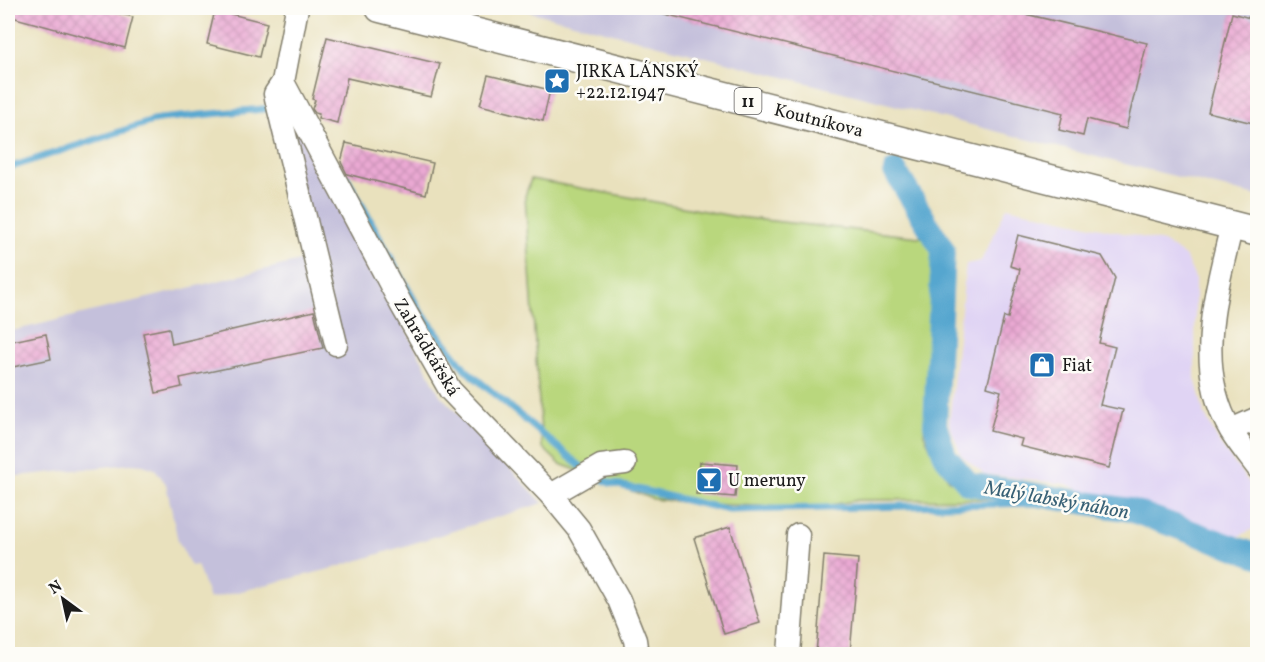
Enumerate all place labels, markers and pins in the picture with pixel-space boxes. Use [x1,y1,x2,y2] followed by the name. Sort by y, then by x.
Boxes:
[576,60,699,106] place label: JIRKA LÁNSKÝ +22.12.1947
[542,66,572,96] place icon: JIRKA LÁNSKÝ +22.12.1947
[1027,350,1057,380] shop icon: Fiat
[1062,354,1092,379] place label: Fiat
[694,465,724,495] bar icon: U meruny
[728,469,806,494] place label: U meruny

